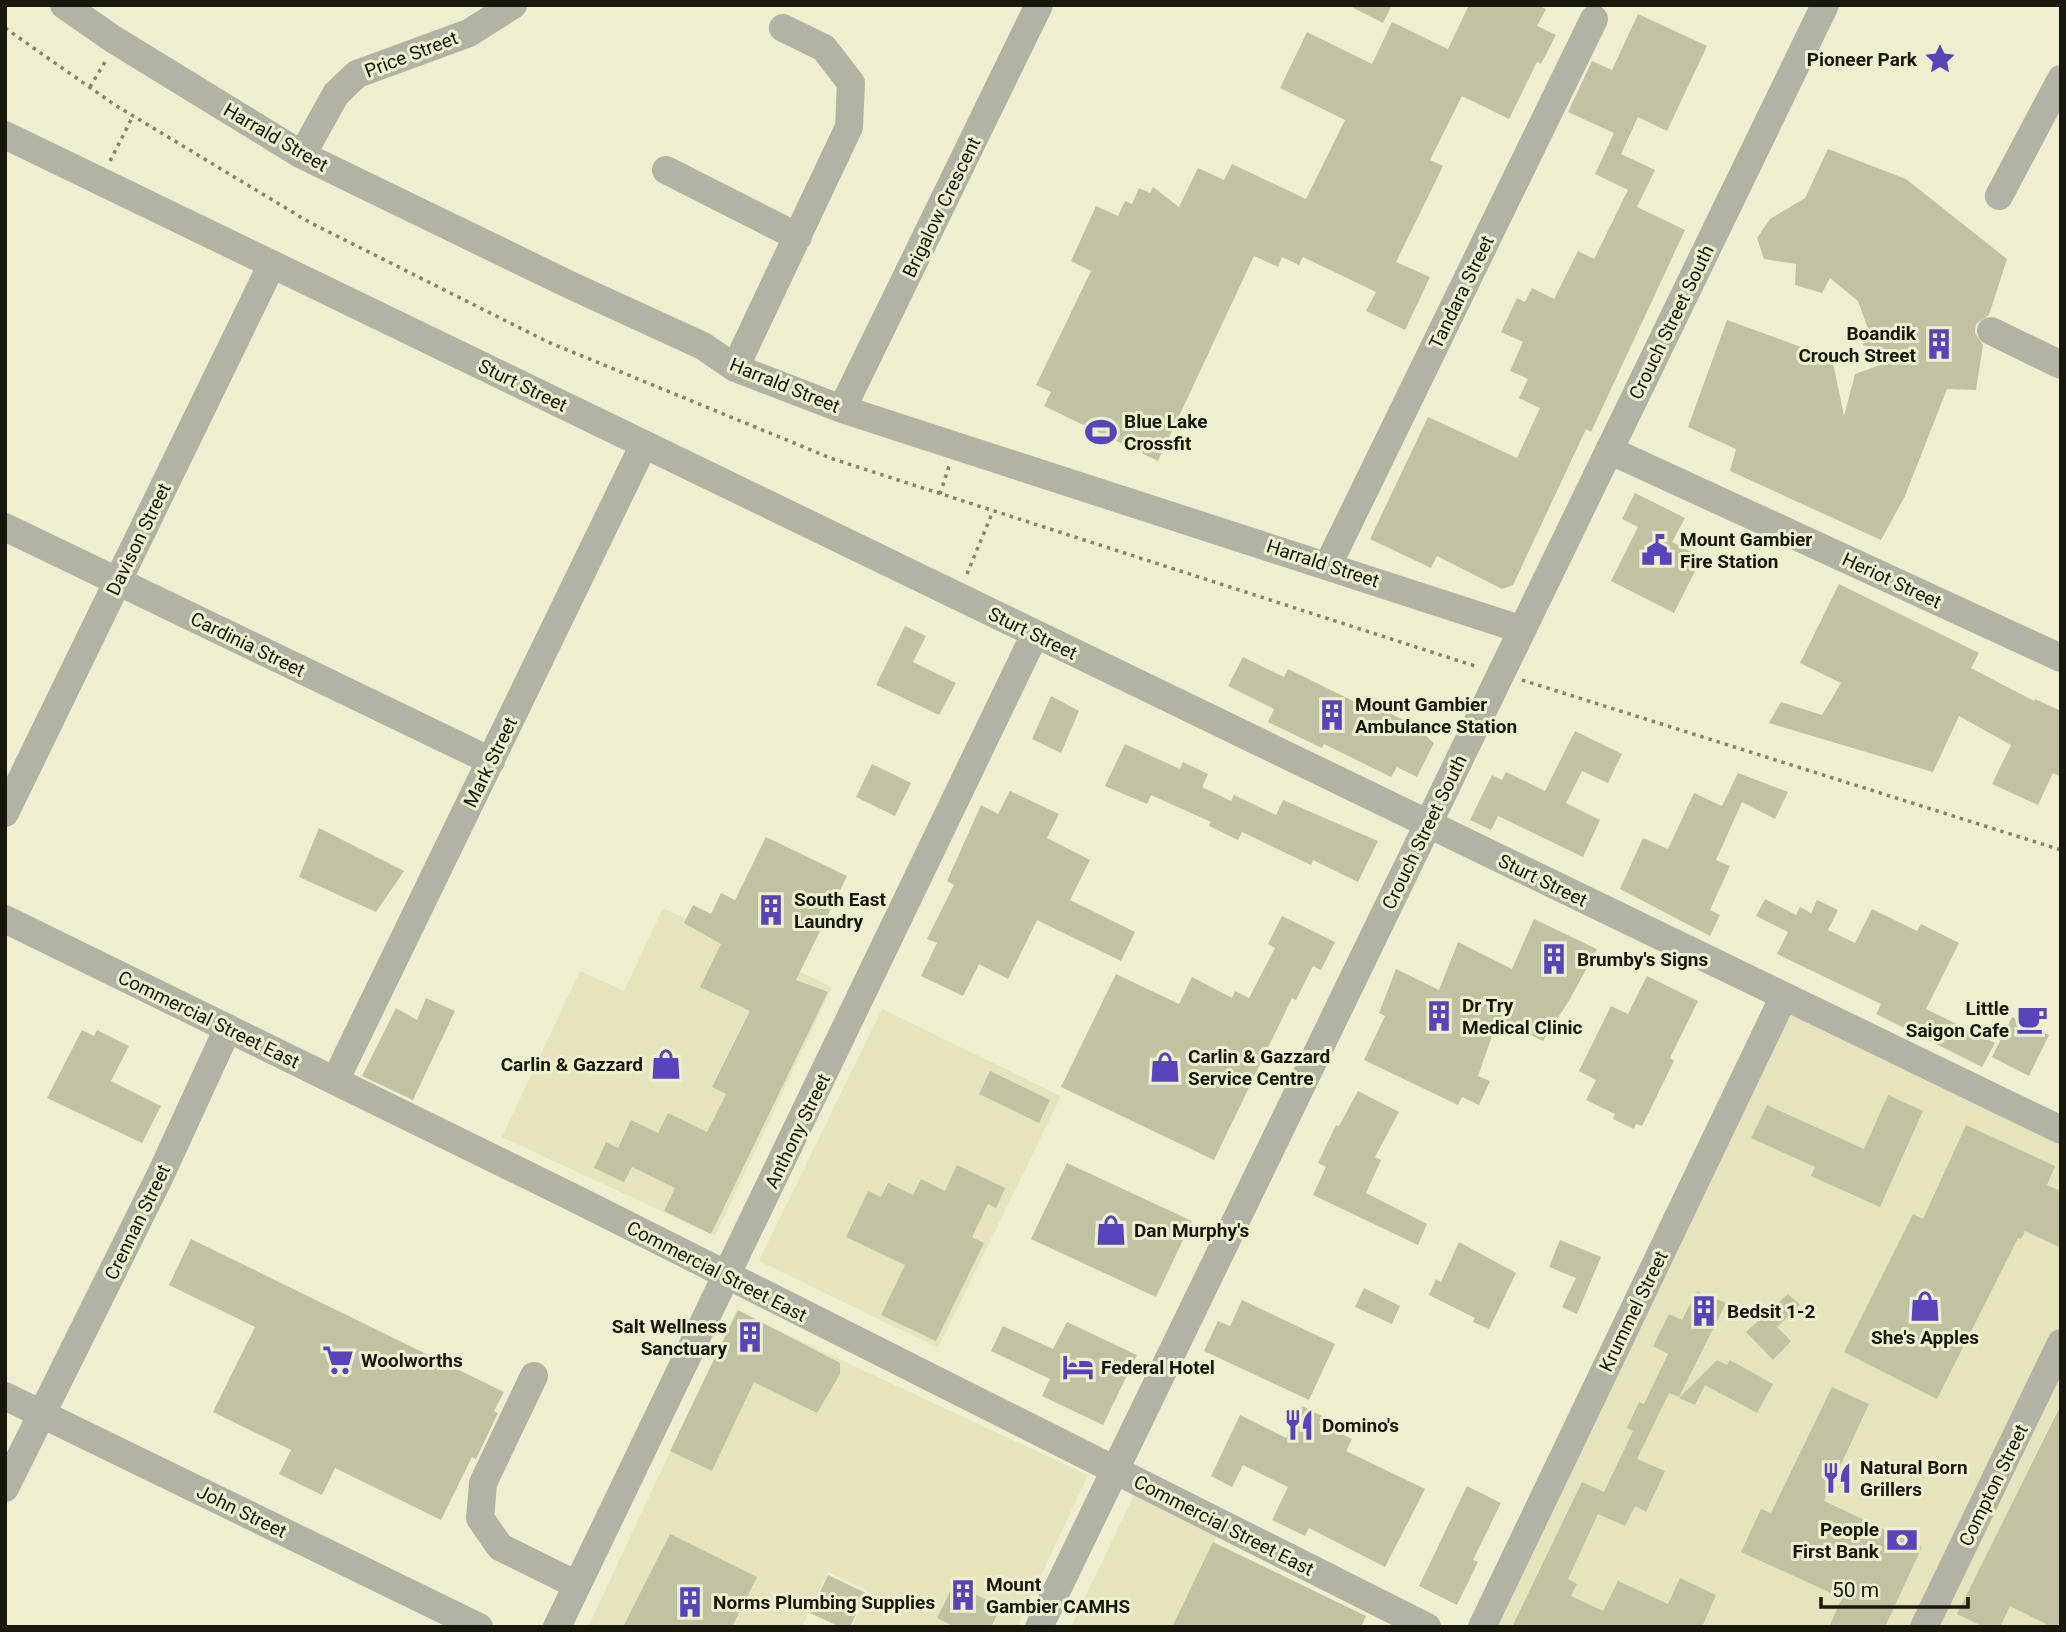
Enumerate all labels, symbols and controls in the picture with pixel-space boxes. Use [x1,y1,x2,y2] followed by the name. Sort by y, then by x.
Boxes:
[361,26,461,83] street label: Price Street
[1923,42,1957,76] place icon: Pioneer Park
[1807,48,1918,71] place label: Pioneer Park
[219,98,332,177] street label: Harrald Street
[897,133,985,281] street label: Brigalow Crescent
[1424,232,1499,353] street label: Tandara Street
[1624,241,1719,403] street label: Crouch Street South
[1798,322,1917,367] place label: Boandik Crouch Street
[1922,327,1956,361] building icon: Boandik Crouch Street
[726,353,843,418] street label: Harrald Street
[475,354,571,417] street label: Sturt Street
[1124,410,1207,455] place label: Blue Lake Crossfit
[1084,415,1118,449] sports icon: Blue Lake Crossfit
[101,479,176,599] street label: Davison Street
[1680,528,1812,573] place label: Mount Gambier Fire Station
[1640,533,1674,567] public building icon: Mount Gambier Fire Station
[1264,534,1382,592] street label: Harrald Street
[1839,548,1945,613] street label: Heriot Street
[985,602,1081,665] street label: Sturt Street
[187,607,309,682] street label: Cardinia Street
[1355,693,1517,738] place label: Mount Gambier Ambulance Station
[1315,698,1349,732] building icon: Mount Gambier Ambulance Station
[459,713,522,811] street label: Mark Street
[1377,751,1472,913] street label: Crouch Street South
[1495,849,1591,912] street label: Sturt Street
[794,888,886,933] place label: South East Laundry
[754,893,788,927] building icon: South East Laundry
[1537,942,1571,976] building icon: Brumby's Signs
[1577,948,1708,971] place label: Brumby's Signs
[114,965,303,1073] street label: Commercial Street East
[1462,994,1583,1039] place label: Dr Try Medical Clinic
[1906,997,2009,1042] place label: Little Saigon Cafe
[1422,999,1456,1033] building icon: Dr Try Medical Clinic
[2015,1002,2049,1036] cafe icon: Little Saigon Cafe
[1188,1045,1330,1090] place label: Carlin & Gazzard Service Centre
[649,1047,683,1081] shop icon: Carlin & Gazzard
[1148,1050,1182,1084] shop icon: Carlin & Gazzard Service Centre
[501,1053,643,1076] place label: Carlin & Gazzard
[760,1070,835,1192] street label: Anthony Street
[100,1161,175,1284] street label: Crennan Street
[1094,1213,1128,1247] shop icon: Dan Murphy's
[623,1216,811,1327] street label: Commercial Street East
[1134,1219,1249,1242] place label: Dan Murphy's
[1594,1247,1673,1375] street label: Krummel Street
[1908,1289,1942,1323] shop icon: She's Apples
[1687,1294,1721,1328] building icon: Bedsit 1-2
[1727,1300,1815,1323] place label: Bedsit 1-2
[612,1315,727,1360] place label: Salt Wellness Sanctuary
[733,1320,767,1354] building icon: Salt Wellness Sanctuary
[1871,1326,1979,1349] place label: She's Apples
[321,1343,355,1377] supermarket icon: Woolworths
[361,1349,463,1372] place label: Woolworths
[1061,1350,1095,1384] hotel icon: Federal Hotel
[1101,1356,1215,1379] place label: Federal Hotel
[1282,1408,1316,1442] restaurant icon: Domino's
[1322,1414,1399,1437] place label: Domino's
[1954,1421,2033,1550] street label: Compton Street
[1860,1456,1968,1501] place label: Natural Born Grillers
[1820,1461,1854,1495] restaurant icon: Natural Born Grillers
[1130,1470,1318,1581] street label: Commercial Street East
[193,1480,290,1543] street label: John Street
[1793,1518,1880,1563] place label: People First Bank
[1885,1523,1919,1557] bank icon: People First Bank
[1821,1566,1968,1610] scale bar
[986,1573,1130,1618] place label: Mount Gambier CAMHS
[946,1578,980,1612] building icon: Mount Gambier CAMHS
[1832,1578,1879,1602] text: 50 m
[673,1585,707,1619] building icon: Norms Plumbing Supplies
[713,1591,935,1614] place label: Norms Plumbing Supplies

